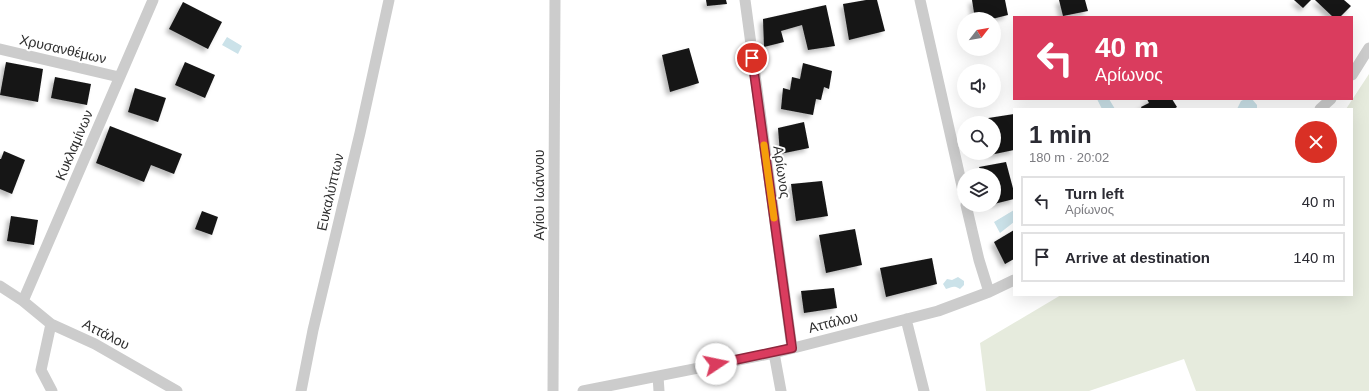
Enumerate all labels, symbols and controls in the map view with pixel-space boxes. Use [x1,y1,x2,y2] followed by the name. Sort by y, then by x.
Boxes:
[957,12,1001,56] north arrow
[957,12,1001,212] map controls
[18,31,108,67] street label: Χρυσανθέμων
[1029,32,1081,84] icon: left
[1095,32,1159,63] text: 40 m
[735,41,769,75] pin
[741,47,763,69] icon: arrive
[957,64,1001,108] button: sound
[1095,65,1163,85] text: Αρίωνος
[52,107,96,183] street label: Κυκλαμίνων
[957,116,1001,160] button: search
[1029,121,1092,148] text: 1 min
[1295,121,1337,163] button: close
[770,145,794,200] street label: Αρίωνος
[531,150,547,240] street label: Αγίου Ιωάννου
[1029,150,1109,165] text: 180 m · 20:02
[313,152,347,232] street label: Ευκαλύπτων
[957,168,1001,212] button: layers
[1065,185,1124,202] text: Turn left
[1031,190,1053,212] icon: left
[1302,193,1335,210] text: 40 m
[1065,202,1114,217] text: Αρίωνος
[1031,246,1053,268] icon: arrive
[1065,249,1210,266] text: Arrive at destination
[1293,249,1335,266] text: 140 m
[807,308,859,336] street label: Αττάλου
[80,315,132,353] street label: Αττάλου
[695,343,737,385] position arrow

